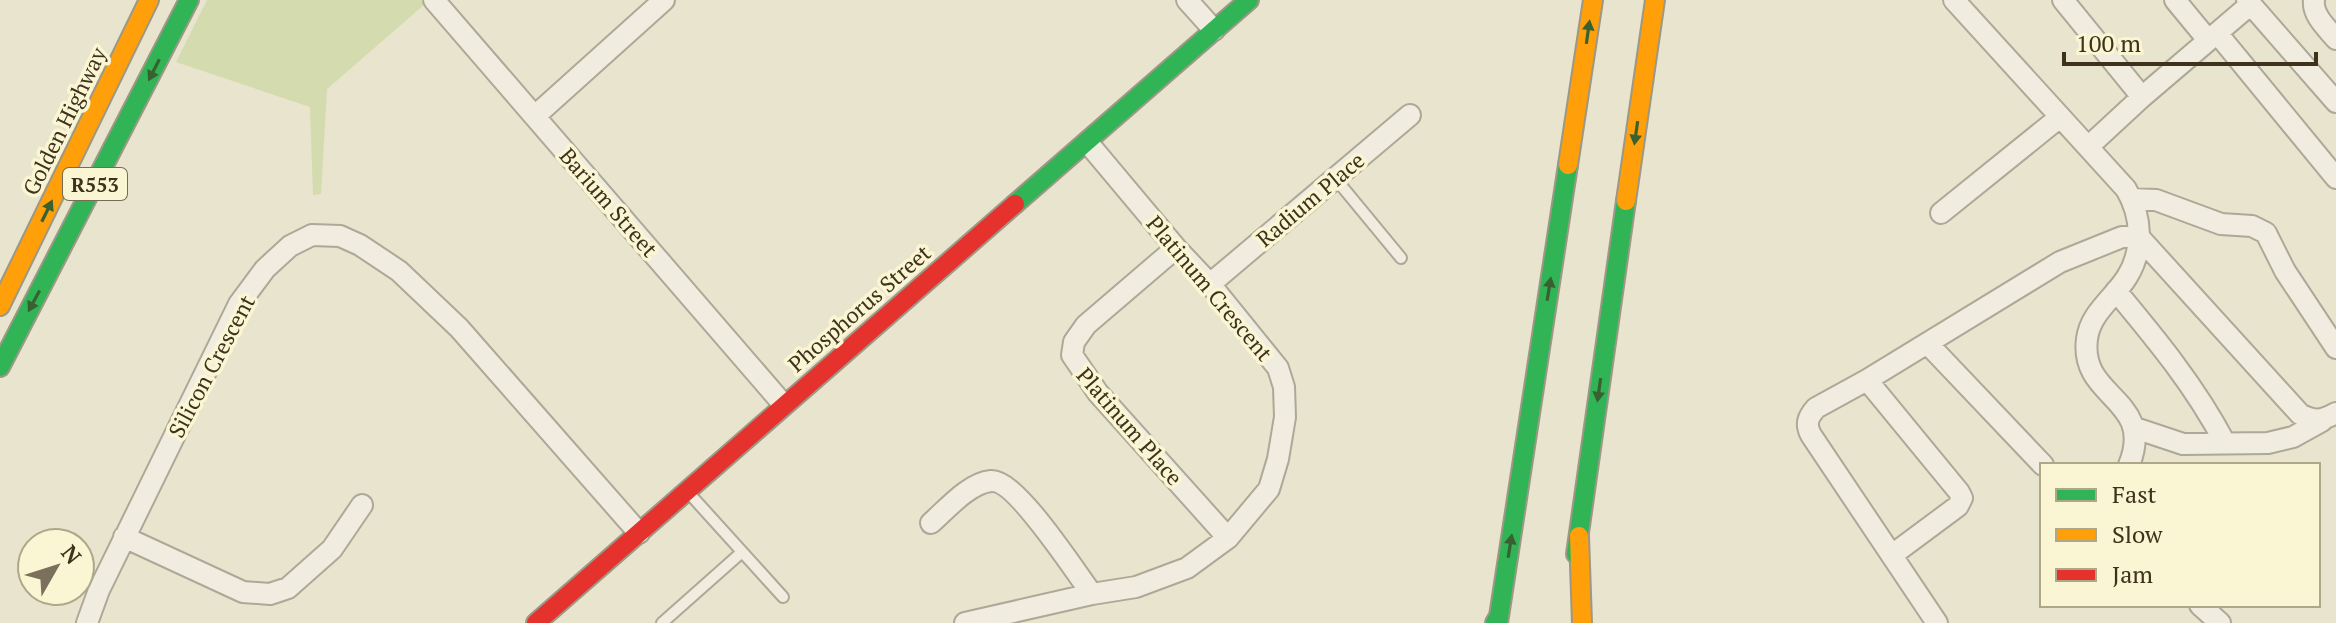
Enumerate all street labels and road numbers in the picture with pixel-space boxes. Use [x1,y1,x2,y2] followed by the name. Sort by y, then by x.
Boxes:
[16,42,113,200] street label: Golden Highway
[554,141,664,263] street label: Barium Street
[1250,145,1370,253] street label: Radium Place
[63,168,127,200] road number: R553
[1141,209,1279,367] street label: Platinum Crescent
[782,238,936,378] street label: Phosphorus Street
[161,290,261,442] street label: Silicon Crescent
[1071,361,1189,491] street label: Platinum Place

